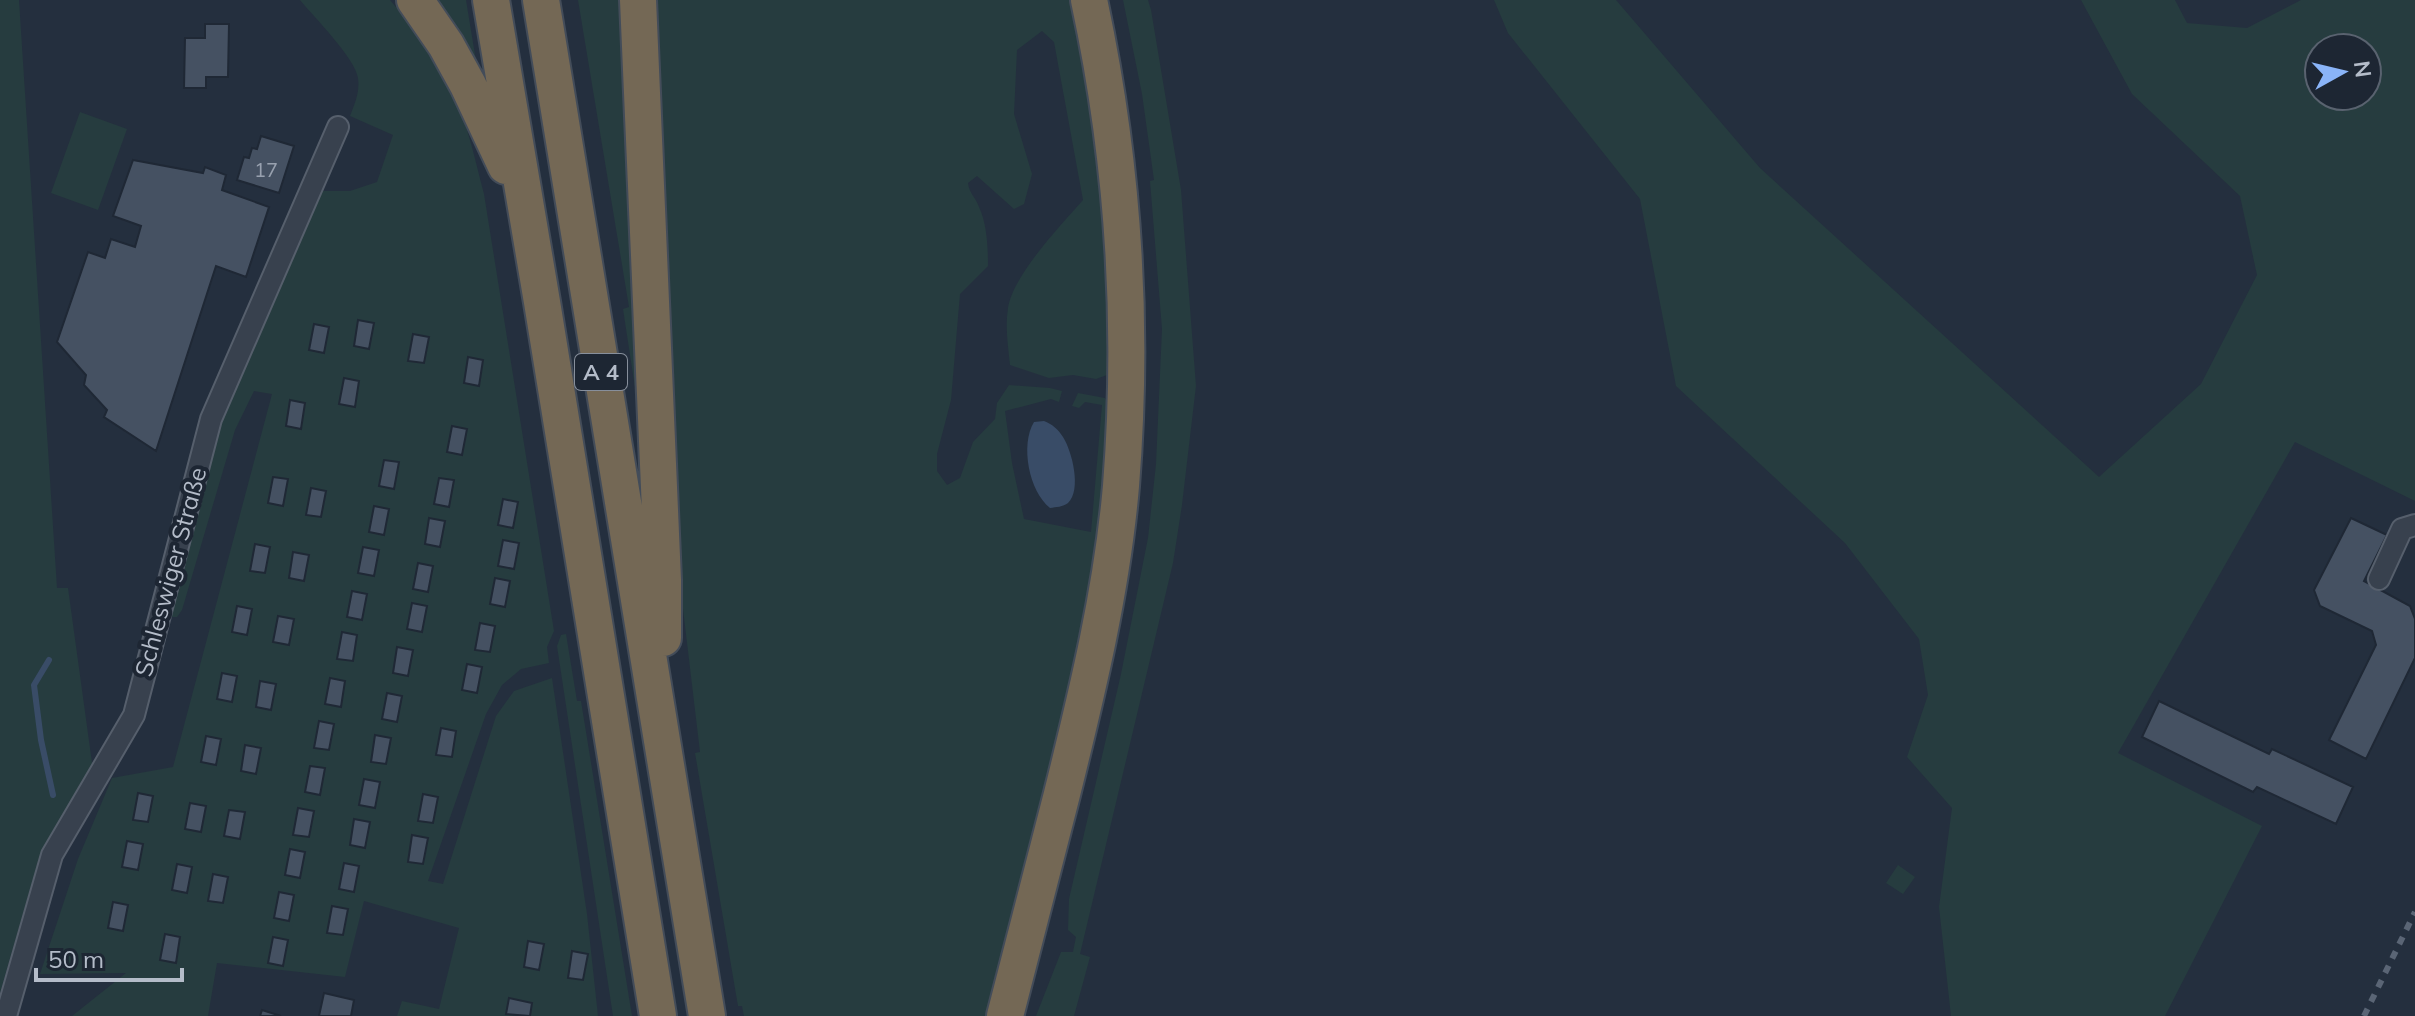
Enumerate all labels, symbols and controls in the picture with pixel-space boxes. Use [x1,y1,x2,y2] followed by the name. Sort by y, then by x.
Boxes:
[2303,32,2383,112] north arrow
[2348,59,2378,79] text: N
[254,157,278,182] house number: 17
[575,354,627,390] road number: A 4
[128,464,212,679] street label: Schleswiger Straße
[36,932,182,982] scale bar
[48,944,104,974] text: 50 m

